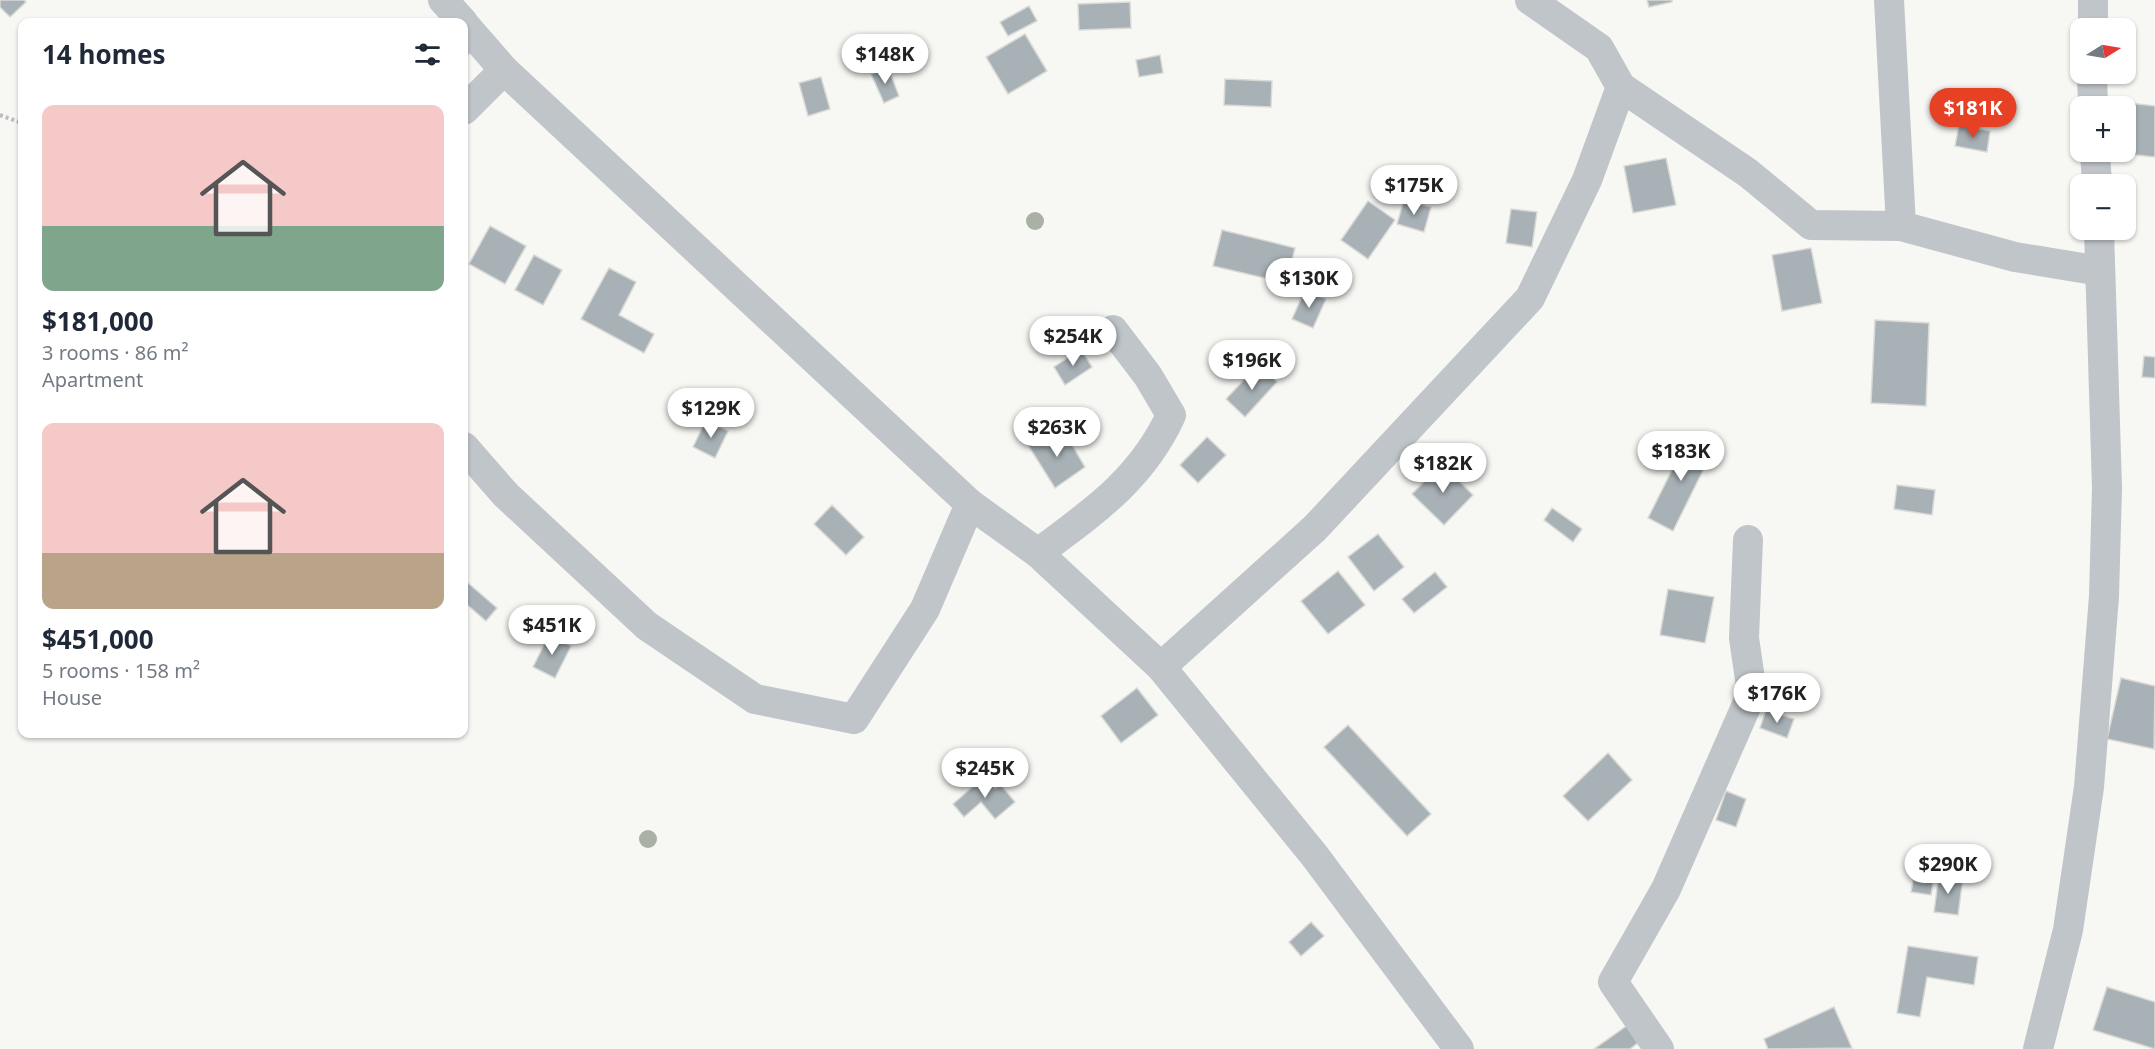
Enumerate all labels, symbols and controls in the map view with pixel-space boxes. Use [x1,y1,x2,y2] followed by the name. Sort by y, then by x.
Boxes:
[2070,18,2136,84] north arrow
[2070,18,2136,240] map controls
[843,34,927,85] pin: $148K
[42,36,166,72] text: 14 homes
[411,38,444,71] icon: filters
[855,40,915,67] text: $148K
[1931,88,2015,139] pin: $181K
[1943,94,2003,121] text: $181K
[2070,96,2136,162] button: +
[189,144,297,252] icon: home
[1372,165,1456,216] pin: $175K
[1384,171,1444,198] text: $175K
[2070,174,2136,240] button: −
[1267,258,1351,309] pin: $130K
[1279,264,1339,291] text: $130K
[42,303,154,339] text: $181,000
[1031,316,1115,367] pin: $254K
[1043,322,1103,349] text: $254K
[42,339,189,366] text: 3 rooms · 86 m²
[1210,340,1294,391] pin: $196K
[1222,346,1282,373] text: $196K
[42,366,143,393] text: Apartment
[669,388,753,439] pin: $129K
[681,394,741,421] text: $129K
[1015,407,1099,458] pin: $263K
[1027,413,1087,440] text: $263K
[1639,431,1723,482] pin: $183K
[1651,437,1711,464] text: $183K
[1401,443,1485,494] pin: $182K
[1413,449,1473,476] text: $182K
[189,462,297,570] icon: home
[510,605,594,656] pin: $451K
[522,611,582,638] text: $451K
[42,621,154,657] text: $451,000
[42,657,200,684] text: 5 rooms · 158 m²
[1735,673,1819,724] pin: $176K
[1747,679,1807,706] text: $176K
[42,684,102,711] text: House
[943,748,1027,799] pin: $245K
[955,754,1015,781] text: $245K
[1906,844,1990,895] pin: $290K
[1918,850,1978,877] text: $290K

